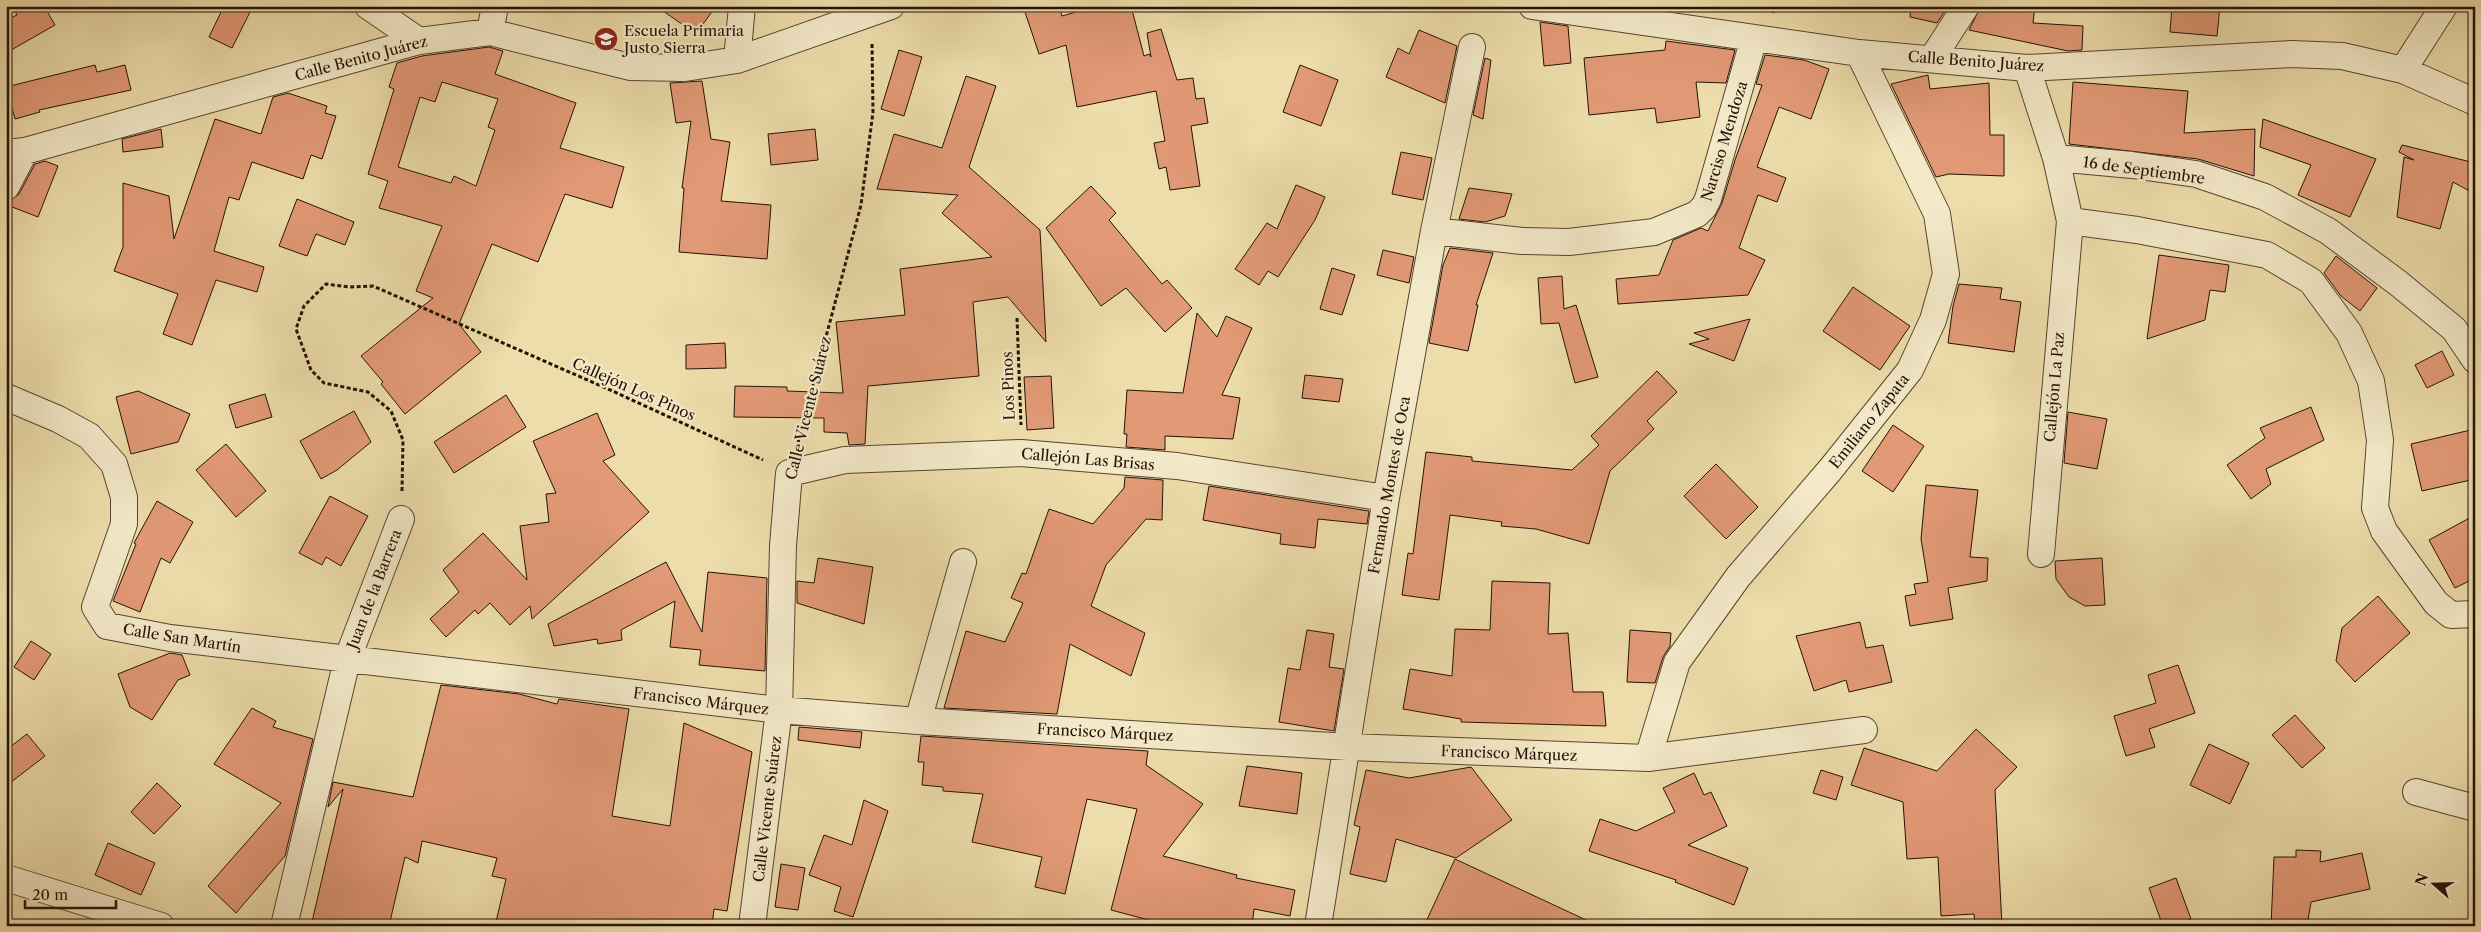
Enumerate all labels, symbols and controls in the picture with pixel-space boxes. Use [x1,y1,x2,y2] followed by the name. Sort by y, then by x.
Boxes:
[622,21,744,57] place label: Escuela Primaria Justo Sierra
[593,26,619,52] school or university icon: Escuela Primaria Justo Sierra
[293,31,430,85] street label: Calle Benito Juárez
[1907,47,2045,75] street label: Calle Benito Juárez
[1697,78,1751,203] street label: Narciso Mendoza
[2082,152,2206,188] street label: 16 de Septiembre
[2040,331,2068,443] street label: Callejón La Paz
[781,334,835,482] street label: Calle Vicente Suárez
[997,351,1019,421] street label: Los Pinos
[569,353,699,425] street label: Callejón Los Pinos
[1825,370,1913,472] street label: Emiliano Zapata
[1364,395,1414,575] street label: Fernando Montes de Oca
[1020,444,1156,474] street label: Callejón Las Brisas
[342,526,406,653] street label: Juan de la Barrera
[121,619,243,657] street label: Calle San Martín
[632,683,770,719] street label: Francisco Márquez
[1036,719,1174,745] street label: Francisco Márquez
[749,734,785,883] street label: Calle Vicente Suárez
[1440,741,1578,765] street label: Francisco Márquez
[2408,860,2458,910] north arrow
[2411,871,2432,888] text: N
[25,877,116,909] scale bar
[32,885,68,904] text: 20 m

